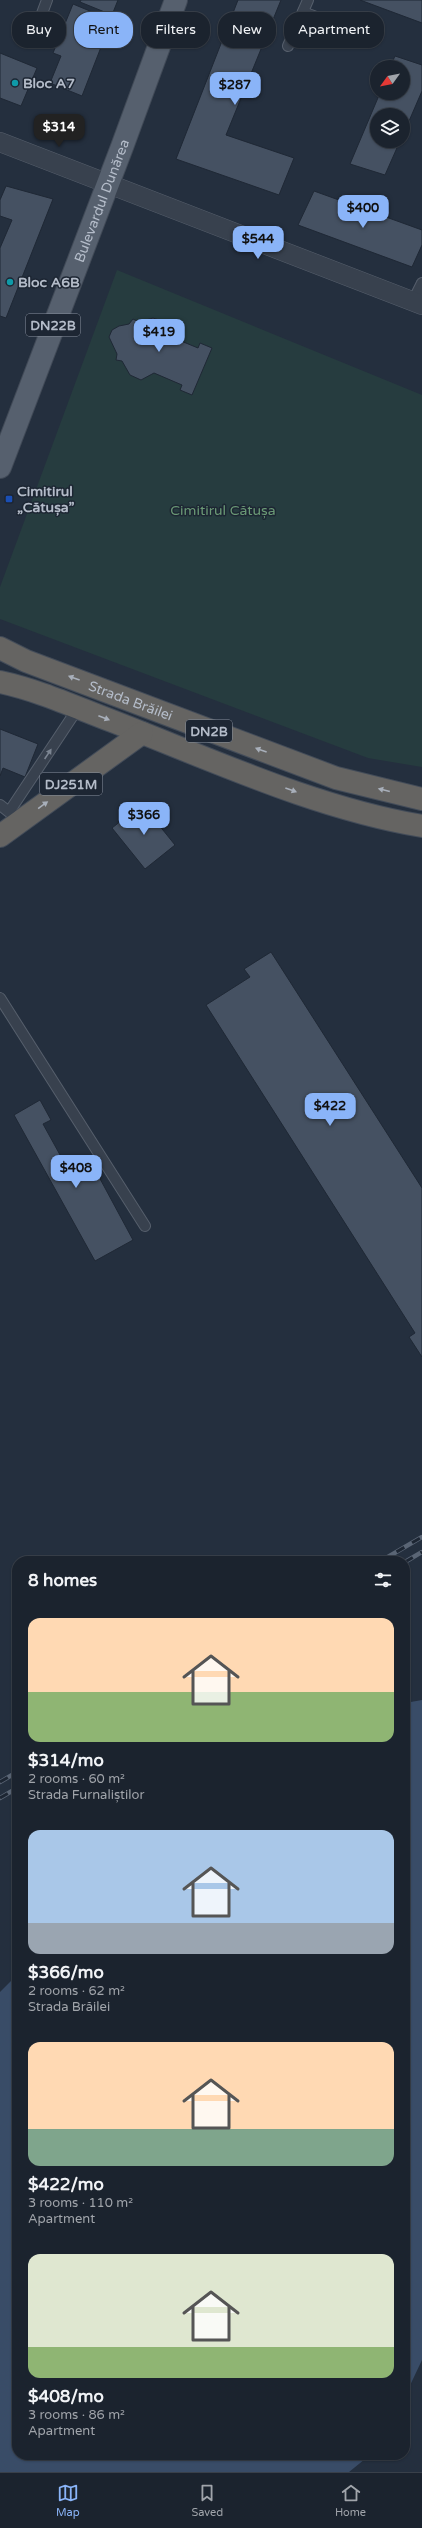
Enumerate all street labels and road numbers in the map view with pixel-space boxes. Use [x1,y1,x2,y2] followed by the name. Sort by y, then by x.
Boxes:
[71,137,133,265] street label: Bulevardul Dunărea
[26,314,80,336] road number: DN22B
[86,677,175,725] street label: Strada Brăilei
[186,720,232,742] road number: DN2B
[40,773,102,795] road number: DJ251M

